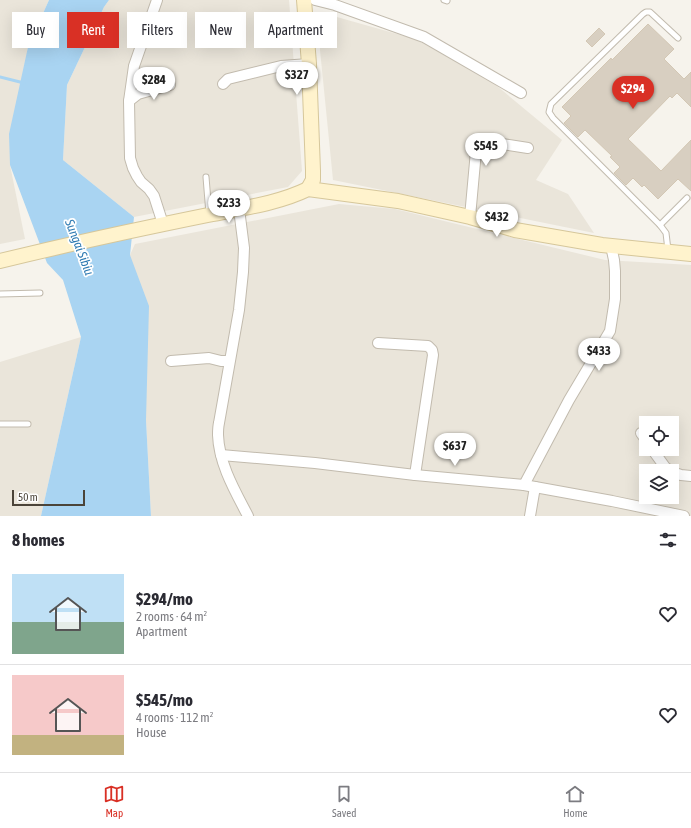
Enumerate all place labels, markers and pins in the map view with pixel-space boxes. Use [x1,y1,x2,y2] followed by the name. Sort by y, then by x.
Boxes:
[273,62,321,96] pin: $327
[130,67,178,101] pin: $284
[609,76,657,110] pin: $294
[462,133,510,167] pin: $545
[205,190,253,224] pin: $233
[473,204,521,238] pin: $432
[575,338,623,372] pin: $433
[431,433,479,467] pin: $637

